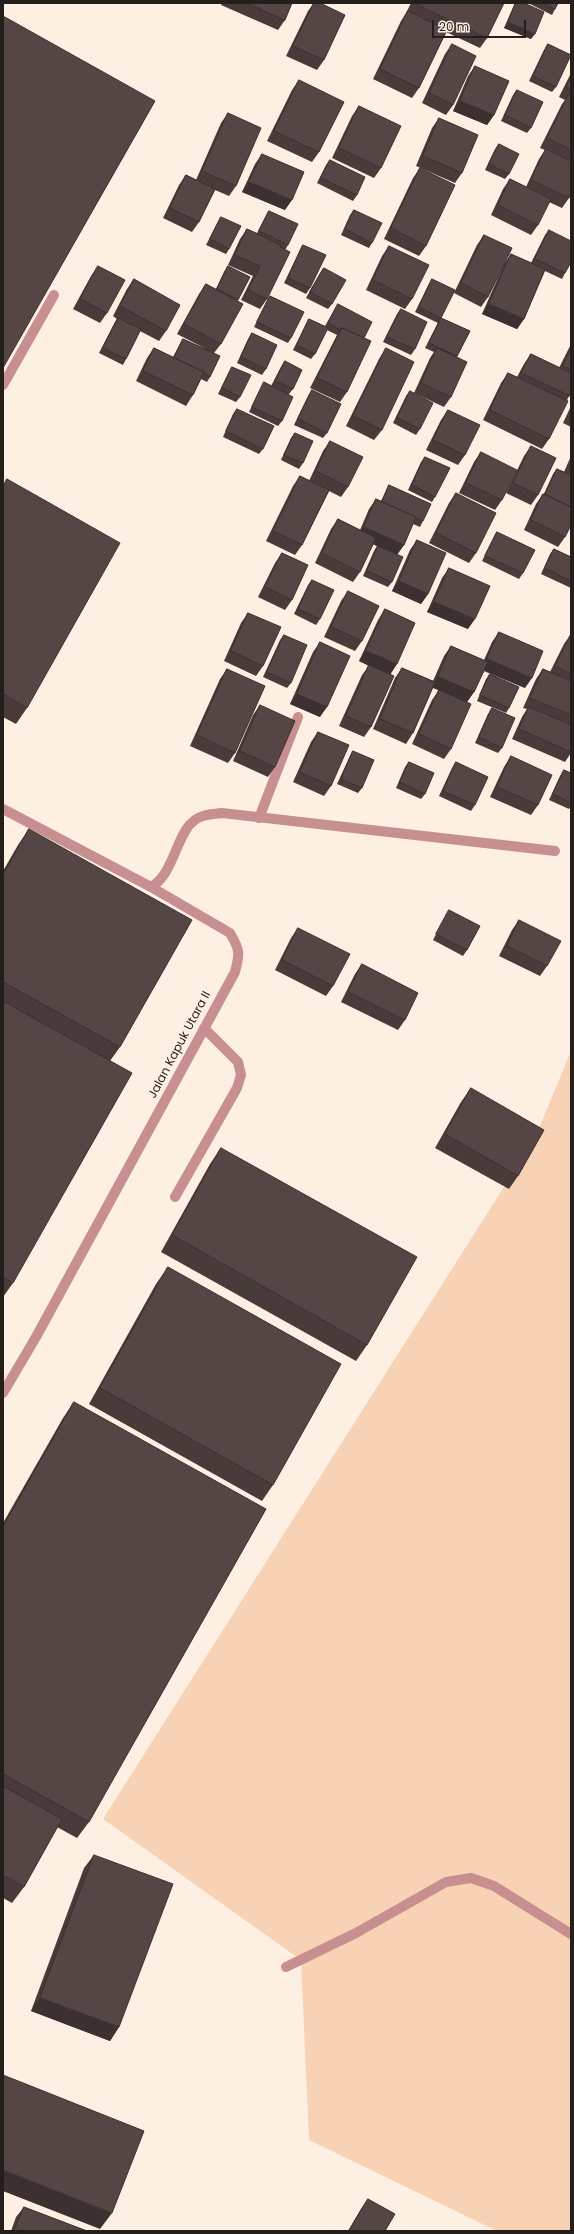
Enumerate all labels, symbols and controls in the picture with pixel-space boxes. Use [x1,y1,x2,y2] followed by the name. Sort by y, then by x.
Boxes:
[434,12,528,38] scale bar
[439,18,469,35] text: 20 m
[146,989,214,1101] street label: Jalan Kapuk Utara II

